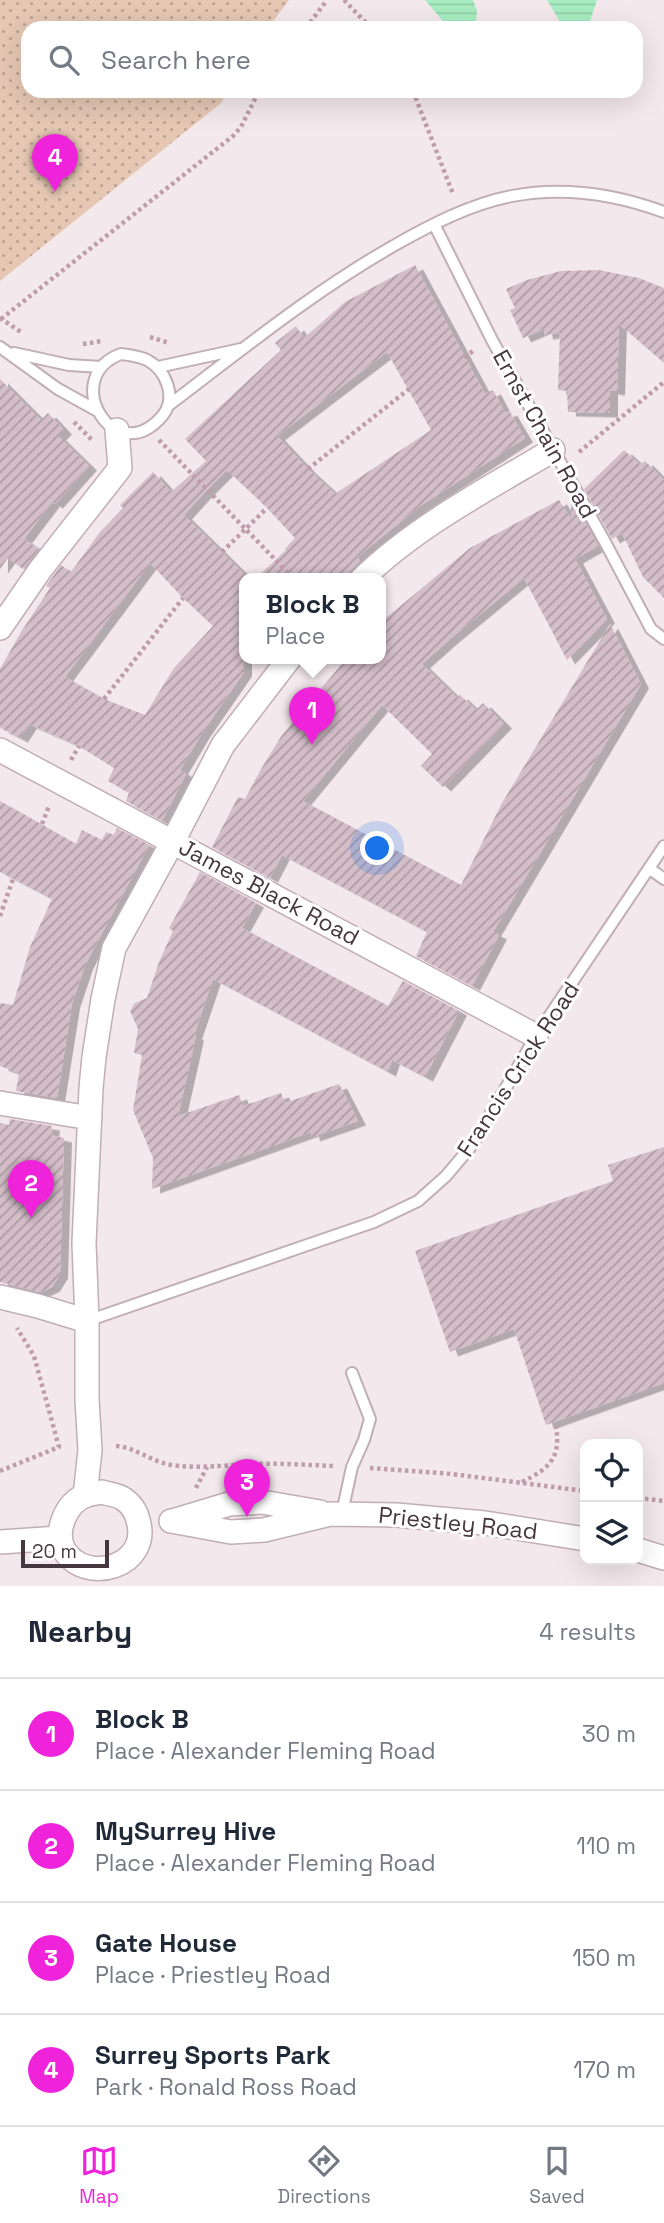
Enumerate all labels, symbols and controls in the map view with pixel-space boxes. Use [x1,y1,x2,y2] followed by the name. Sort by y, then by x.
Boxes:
[21,21,643,98] search box
[45,41,83,79] icon: search
[101,43,251,77] text: Search here
[32,134,78,192] pin: 4
[486,344,604,524] street label: Ernst Chain Road
[239,573,386,664] popup
[266,587,359,621] text: Block B
[266,621,325,651] text: Place
[289,687,335,745] pin: 1
[360,831,394,865] your location
[174,832,364,952] street label: James Black Road
[450,976,586,1162] street label: Francis Crick Road
[8,1160,54,1218] pin: 2
[580,1439,643,1565] map controls
[580,1439,643,1502] button: locate
[224,1459,270,1517] pin: 3
[377,1500,539,1546] street label: Priestley Road
[580,1502,643,1565] button: layers
[21,1537,108,1569] scale bar
[32,1539,77,1564] text: 20 m
[28,1612,132,1651] text: Nearby
[539,1617,636,1647] text: 4 results
[95,1702,189,1736] text: Block B
[46,1719,56,1749] text: 1
[582,1719,636,1749] text: 30 m
[95,1736,436,1766] text: Place · Alexander Fleming Road
[95,1814,276,1848] text: MySurrey Hive
[44,1831,58,1861] text: 2
[576,1831,636,1861] text: 110 m
[95,1848,436,1878] text: Place · Alexander Fleming Road
[95,1926,237,1960] text: Gate House
[44,1943,58,1973] text: 3
[572,1943,636,1973] text: 150 m
[95,1960,331,1990] text: Place · Priestley Road
[95,2038,331,2072] text: Surrey Sports Park
[44,2055,58,2085] text: 4
[573,2055,636,2085] text: 170 m
[95,2072,357,2102] text: Park · Ronald Ross Road
[79,2142,119,2209] tab: Map
[278,2142,371,2209] tab: Directions
[529,2142,585,2209] tab: Saved

